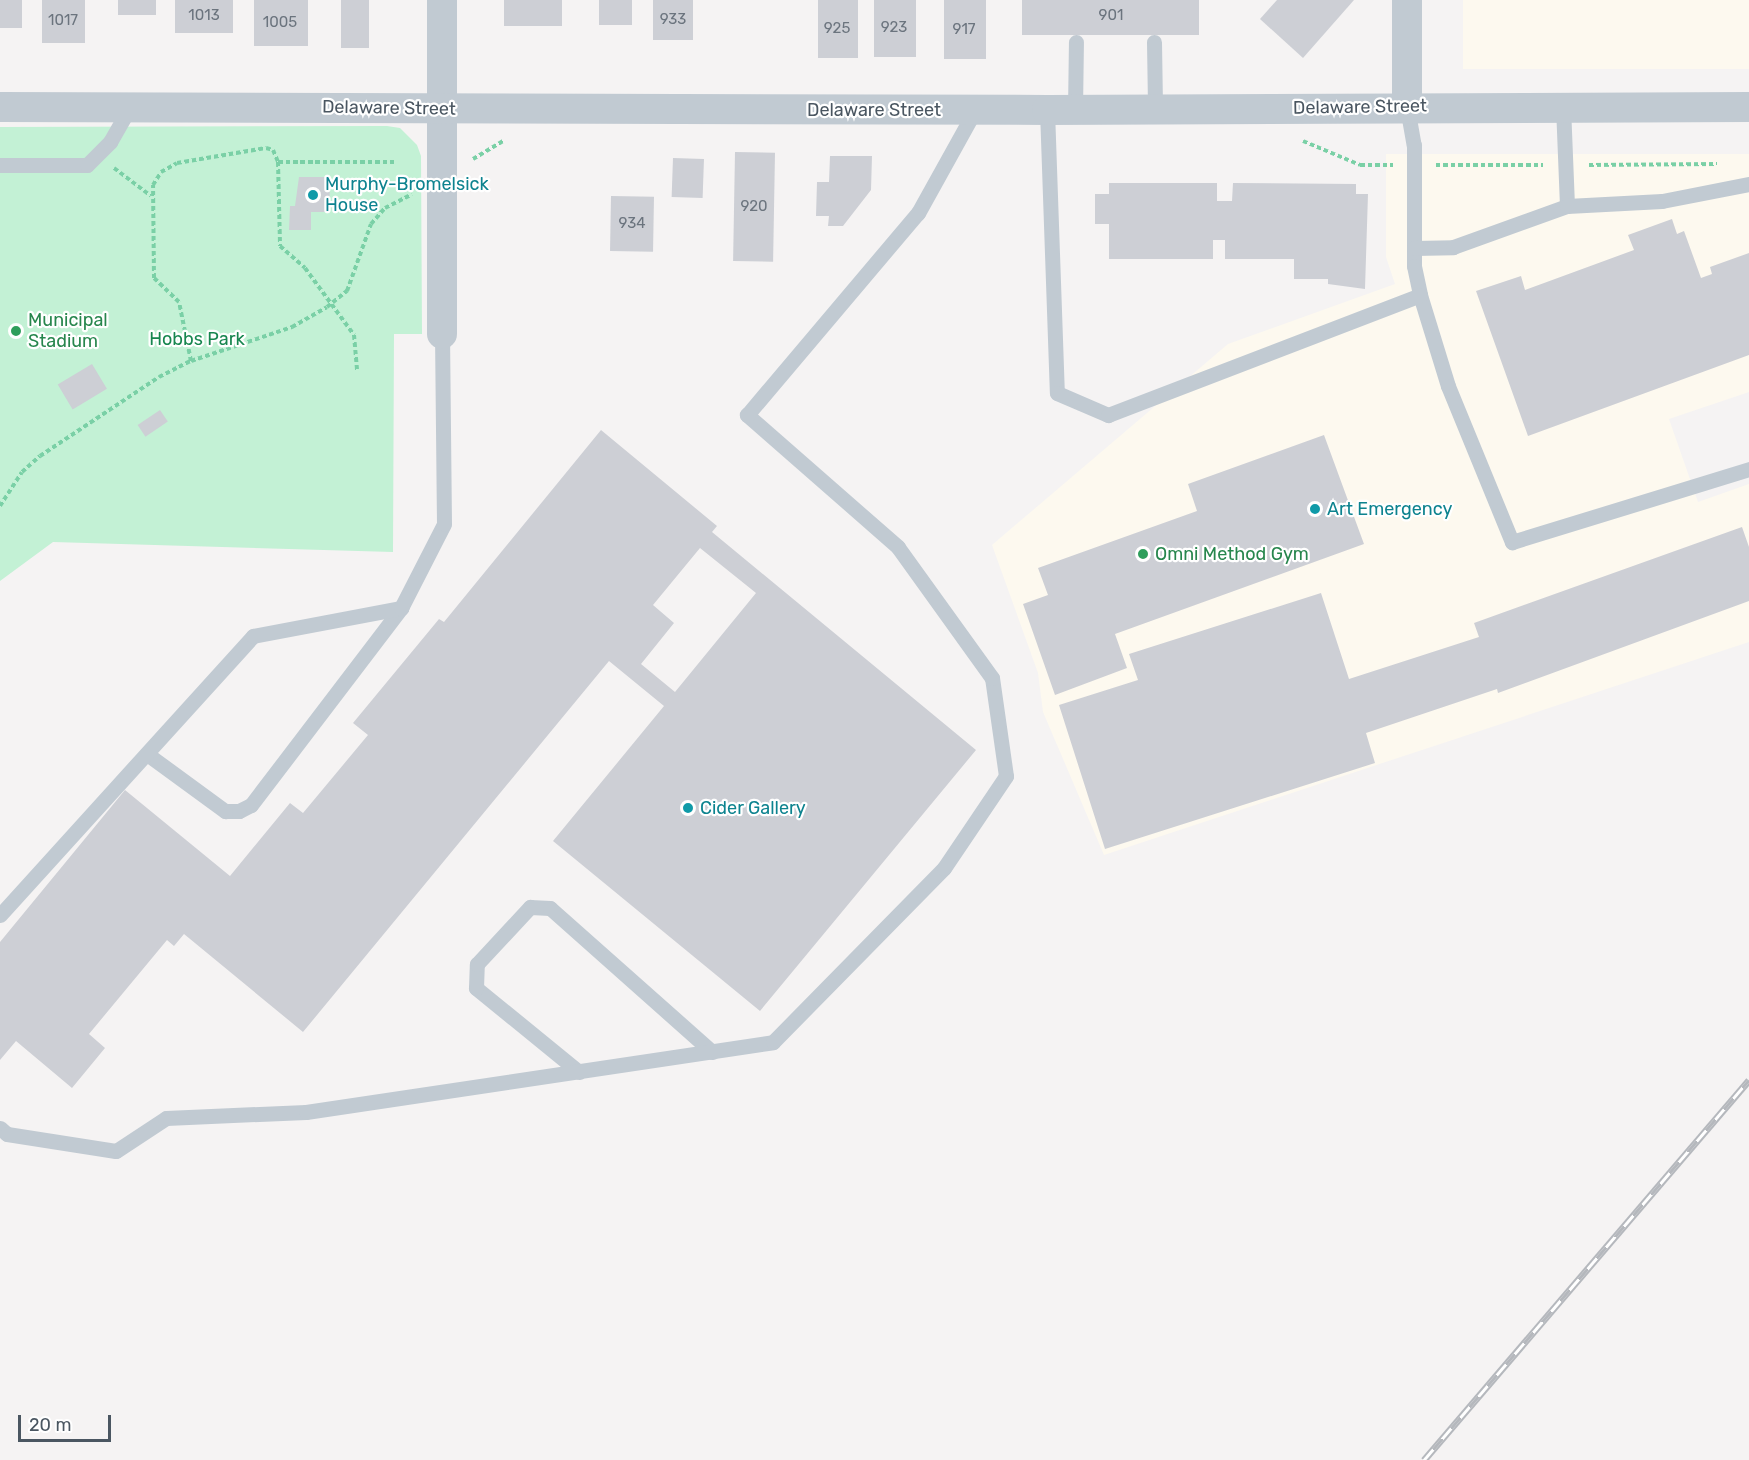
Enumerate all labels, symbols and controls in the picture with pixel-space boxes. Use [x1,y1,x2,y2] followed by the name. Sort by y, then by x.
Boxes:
[188,7,220,25] house number: 1013
[1099,7,1123,25] house number: 901
[660,11,686,29] house number: 933
[48,12,78,30] house number: 1017
[263,14,297,32] house number: 1005
[881,19,907,37] house number: 923
[824,20,850,38] house number: 925
[952,21,976,39] house number: 917
[1293,95,1427,119] street label: Delaware Street
[322,96,456,120] street label: Delaware Street
[807,99,941,121] street label: Delaware Street
[325,174,489,216] place label: Murphy-Bromelsick House
[306,188,320,202] marker: Murphy-Bromelsick House
[740,198,768,216] house number: 920
[619,215,645,233] house number: 934
[28,310,108,352] place label: Municipal Stadium
[9,324,23,338] marker: Municipal Stadium
[149,328,245,350] park label: Hobbs Park
[1327,498,1452,520] place label: Art Emergency
[1308,502,1322,516] marker: Art Emergency
[1155,543,1309,565] place label: Omni Method Gym
[1136,547,1150,561] marker: Omni Method Gym
[700,797,806,819] place label: Cider Gallery
[681,801,695,815] marker: Cider Gallery
[21,1403,114,1441] scale bar
[29,1414,71,1436] text: 20 m

